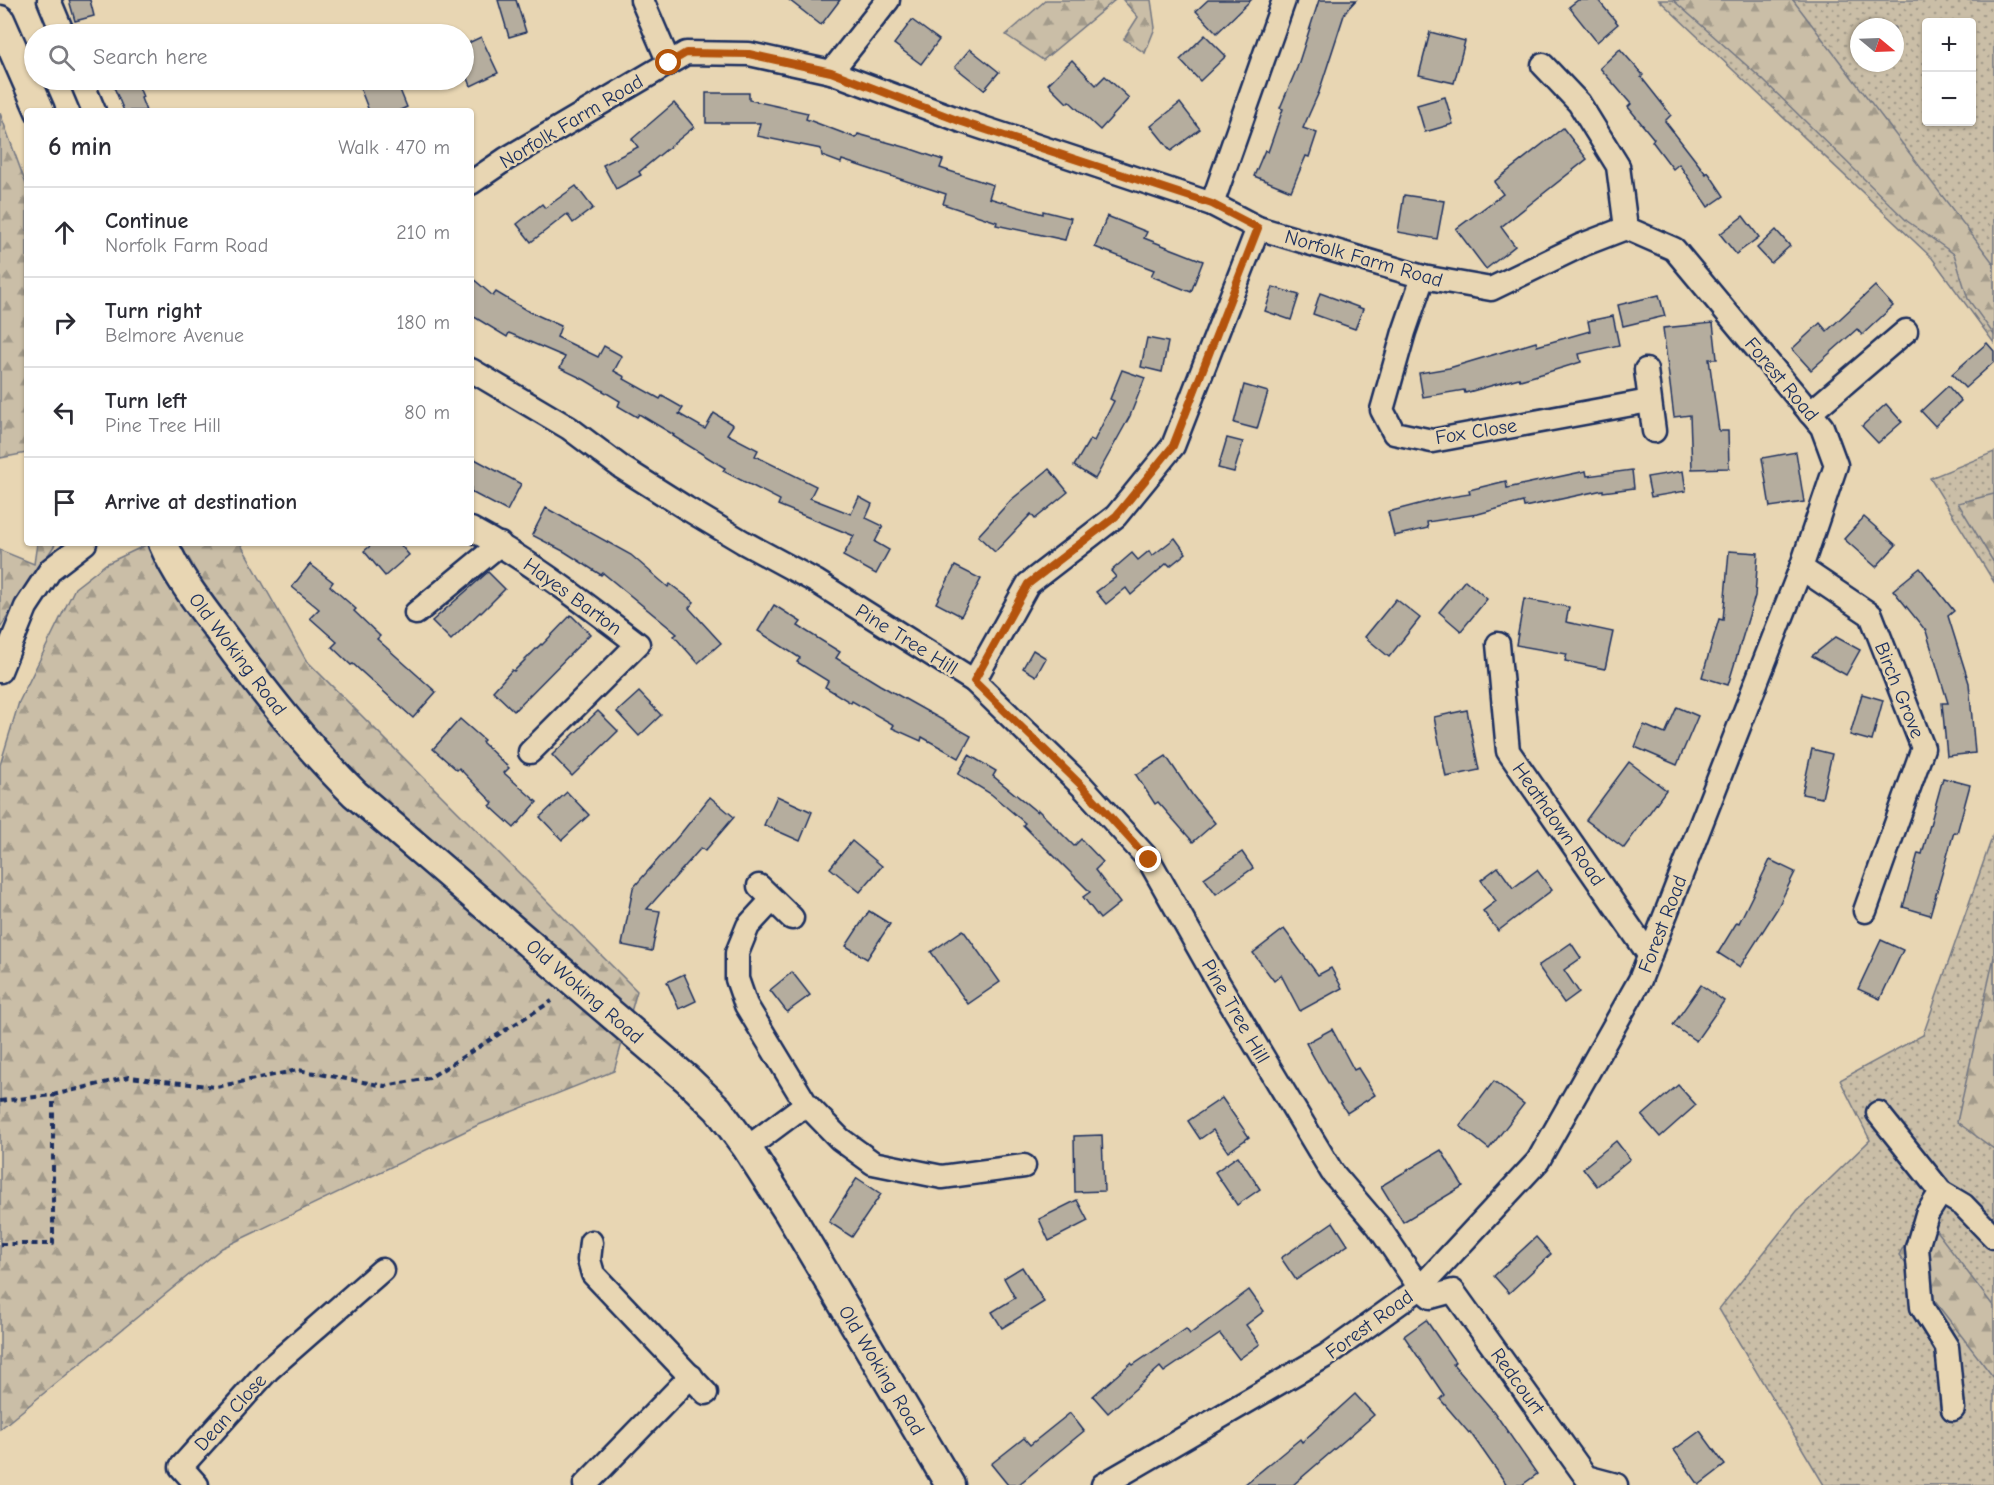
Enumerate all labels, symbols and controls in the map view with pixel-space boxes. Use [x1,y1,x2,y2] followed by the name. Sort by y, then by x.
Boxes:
[1850,18,1904,72] north arrow
[1922,18,1976,126] map controls
[1922,18,1976,72] button: +
[24,24,474,90] search box
[45,41,78,74] icon: search
[93,44,208,70] text: Search here
[655,49,681,75] route start
[495,70,647,173] street label: Norfolk Farm Road
[1922,72,1976,126] button: −
[48,132,112,162] text: 6 min
[338,136,450,159] text: Walk · 470 m
[105,208,188,234] text: Continue
[48,216,81,249] icon: ahead
[396,221,450,244] text: 210 m
[1282,225,1446,292] street label: Norfolk Farm Road
[105,234,268,257] text: Norfolk Farm Road
[105,298,202,324] text: Turn right
[48,306,81,339] icon: right
[396,311,450,334] text: 180 m
[105,324,244,347] text: Belmore Avenue
[1740,333,1823,426] street label: Forest Road
[105,388,187,414] text: Turn left
[48,396,81,429] icon: left
[404,401,450,424] text: 80 m
[105,414,221,437] text: Pine Tree Hill
[1434,414,1518,449] street label: Fox Close
[48,486,81,519] icon: arrive
[105,489,297,515] text: Arrive at destination
[519,553,626,640] street label: Hayes Barton
[184,589,291,720] street label: Old Woking Road
[851,599,962,680] street label: Pine Tree Hill
[1870,639,1929,742] street label: Birch Grove
[1508,758,1610,890] street label: Heathdown Road
[1135,846,1161,872] route end
[1633,872,1692,976] street label: Forest Road
[522,934,648,1048] street label: Old Woking Road
[1197,955,1275,1067] street label: Pine Tree Hill
[1321,1285,1418,1364] street label: Forest Road
[834,1301,929,1439] street label: Old Woking Road
[1486,1344,1550,1420] street label: Redcourt
[190,1369,271,1456] street label: Dean Close

